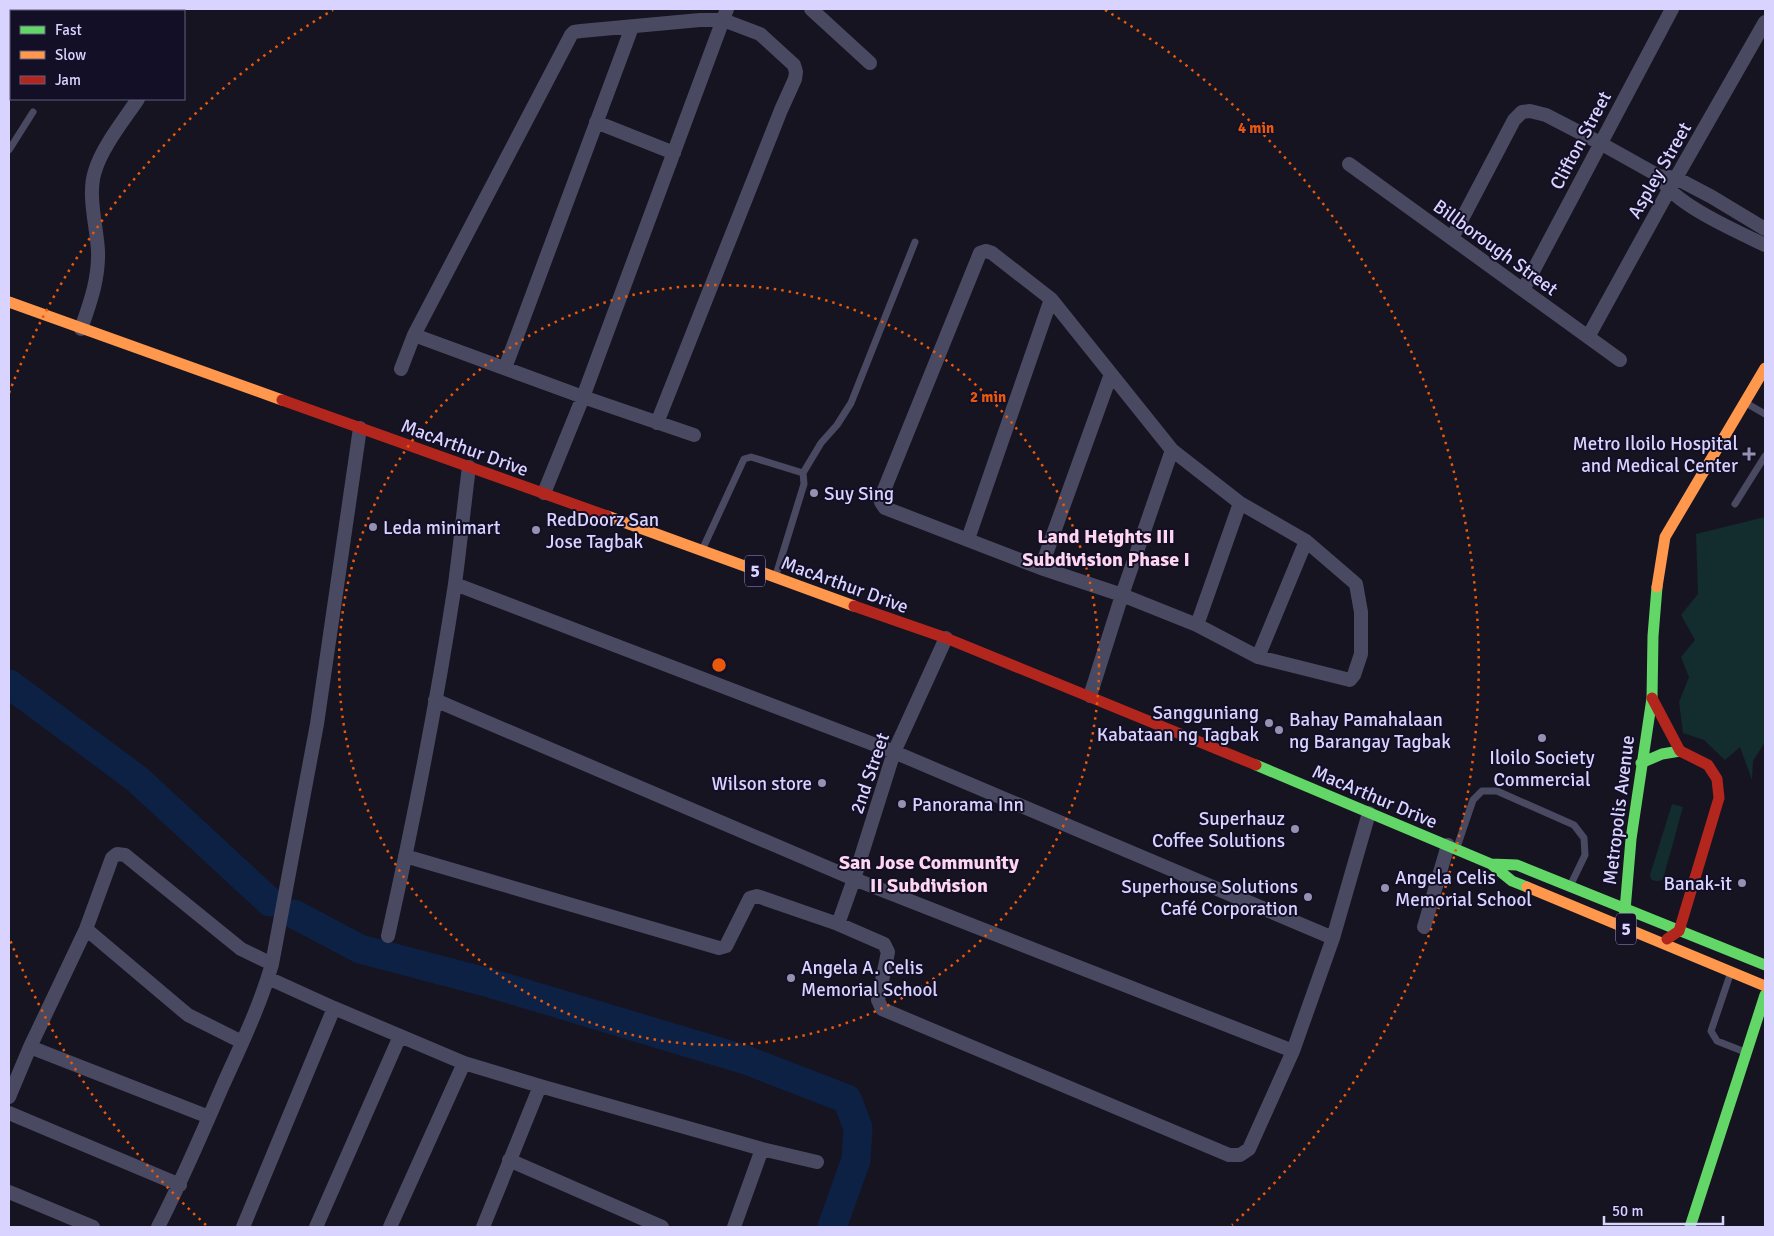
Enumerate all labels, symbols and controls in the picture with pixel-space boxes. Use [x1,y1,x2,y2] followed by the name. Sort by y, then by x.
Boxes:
[10,10,185,100] legend
[55,21,82,39] text: Fast
[55,46,86,64] text: Slow
[55,71,81,89] text: Jam
[1545,87,1617,194] street label: Clifton Street
[1623,118,1697,223] street label: Aspley Street
[1238,119,1274,137] text: 4 min
[1428,194,1563,301] street label: Billborough Street
[970,388,1006,406] text: 2 min
[398,414,532,482] street label: MacArthur Drive
[1572,432,1738,478] place label: Metro Iloilo Hospital and Medical Center
[1742,447,1756,461] marker: Metro Iloilo Hospital and Medical Center
[824,482,894,506] place label: Suy Sing
[808,487,820,499] marker: Suy Sing
[546,508,659,554] place label: RedDoorz San Jose Tagbak
[383,516,501,540] place label: Leda minimart
[367,521,379,533] marker: Leda minimart
[530,524,542,536] marker: RedDoorz San Jose Tagbak
[1022,524,1190,572] district label: Land Heights III Subdivision Phase I
[778,551,912,619] street label: MacArthur Drive
[745,556,765,586] road number: 5
[710,656,728,674] centre of rings
[1097,701,1259,747] place label: Sangguniang Kabataan ng Tagbak
[1289,708,1451,754] place label: Bahay Pamahalaan ng Barangay Tagbak
[1263,717,1275,729] marker: Sangguniang Kabataan ng Tagbak
[1273,724,1285,736] marker: Bahay Pamahalaan ng Barangay Tagbak
[845,729,895,817] street label: 2nd Street
[1536,732,1548,744] marker: Iloilo Society Commercial
[1598,734,1640,886] street label: Metropolis Avenue
[1489,746,1595,792] place label: Iloilo Society Commercial
[1308,760,1441,834] street label: MacArthur Drive
[712,772,812,796] place label: Wilson store
[816,777,828,789] marker: Wilson store
[912,793,1024,817] place label: Panorama Inn
[896,798,908,810] marker: Panorama Inn
[1152,807,1285,853] place label: Superhauz Coffee Solutions
[1289,823,1301,835] marker: Superhauz Coffee Solutions
[839,850,1019,898] district label: San Jose Community II Subdivision
[1395,866,1532,912] place label: Angela Celis Memorial School
[1663,872,1732,896] place label: Banak-it
[1121,875,1298,921] place label: Superhouse Solutions Café Corporation
[1736,877,1748,889] marker: Banak-it
[1379,882,1391,894] marker: Angela Celis Memorial School
[1302,891,1314,903] marker: Superhouse Solutions Café Corporation
[1616,914,1636,944] road number: 5
[801,956,938,1002] place label: Angela A. Celis Memorial School
[785,972,797,984] marker: Angela A. Celis Memorial School
[1604,1194,1723,1226] scale bar
[1612,1202,1643,1220] text: 50 m

